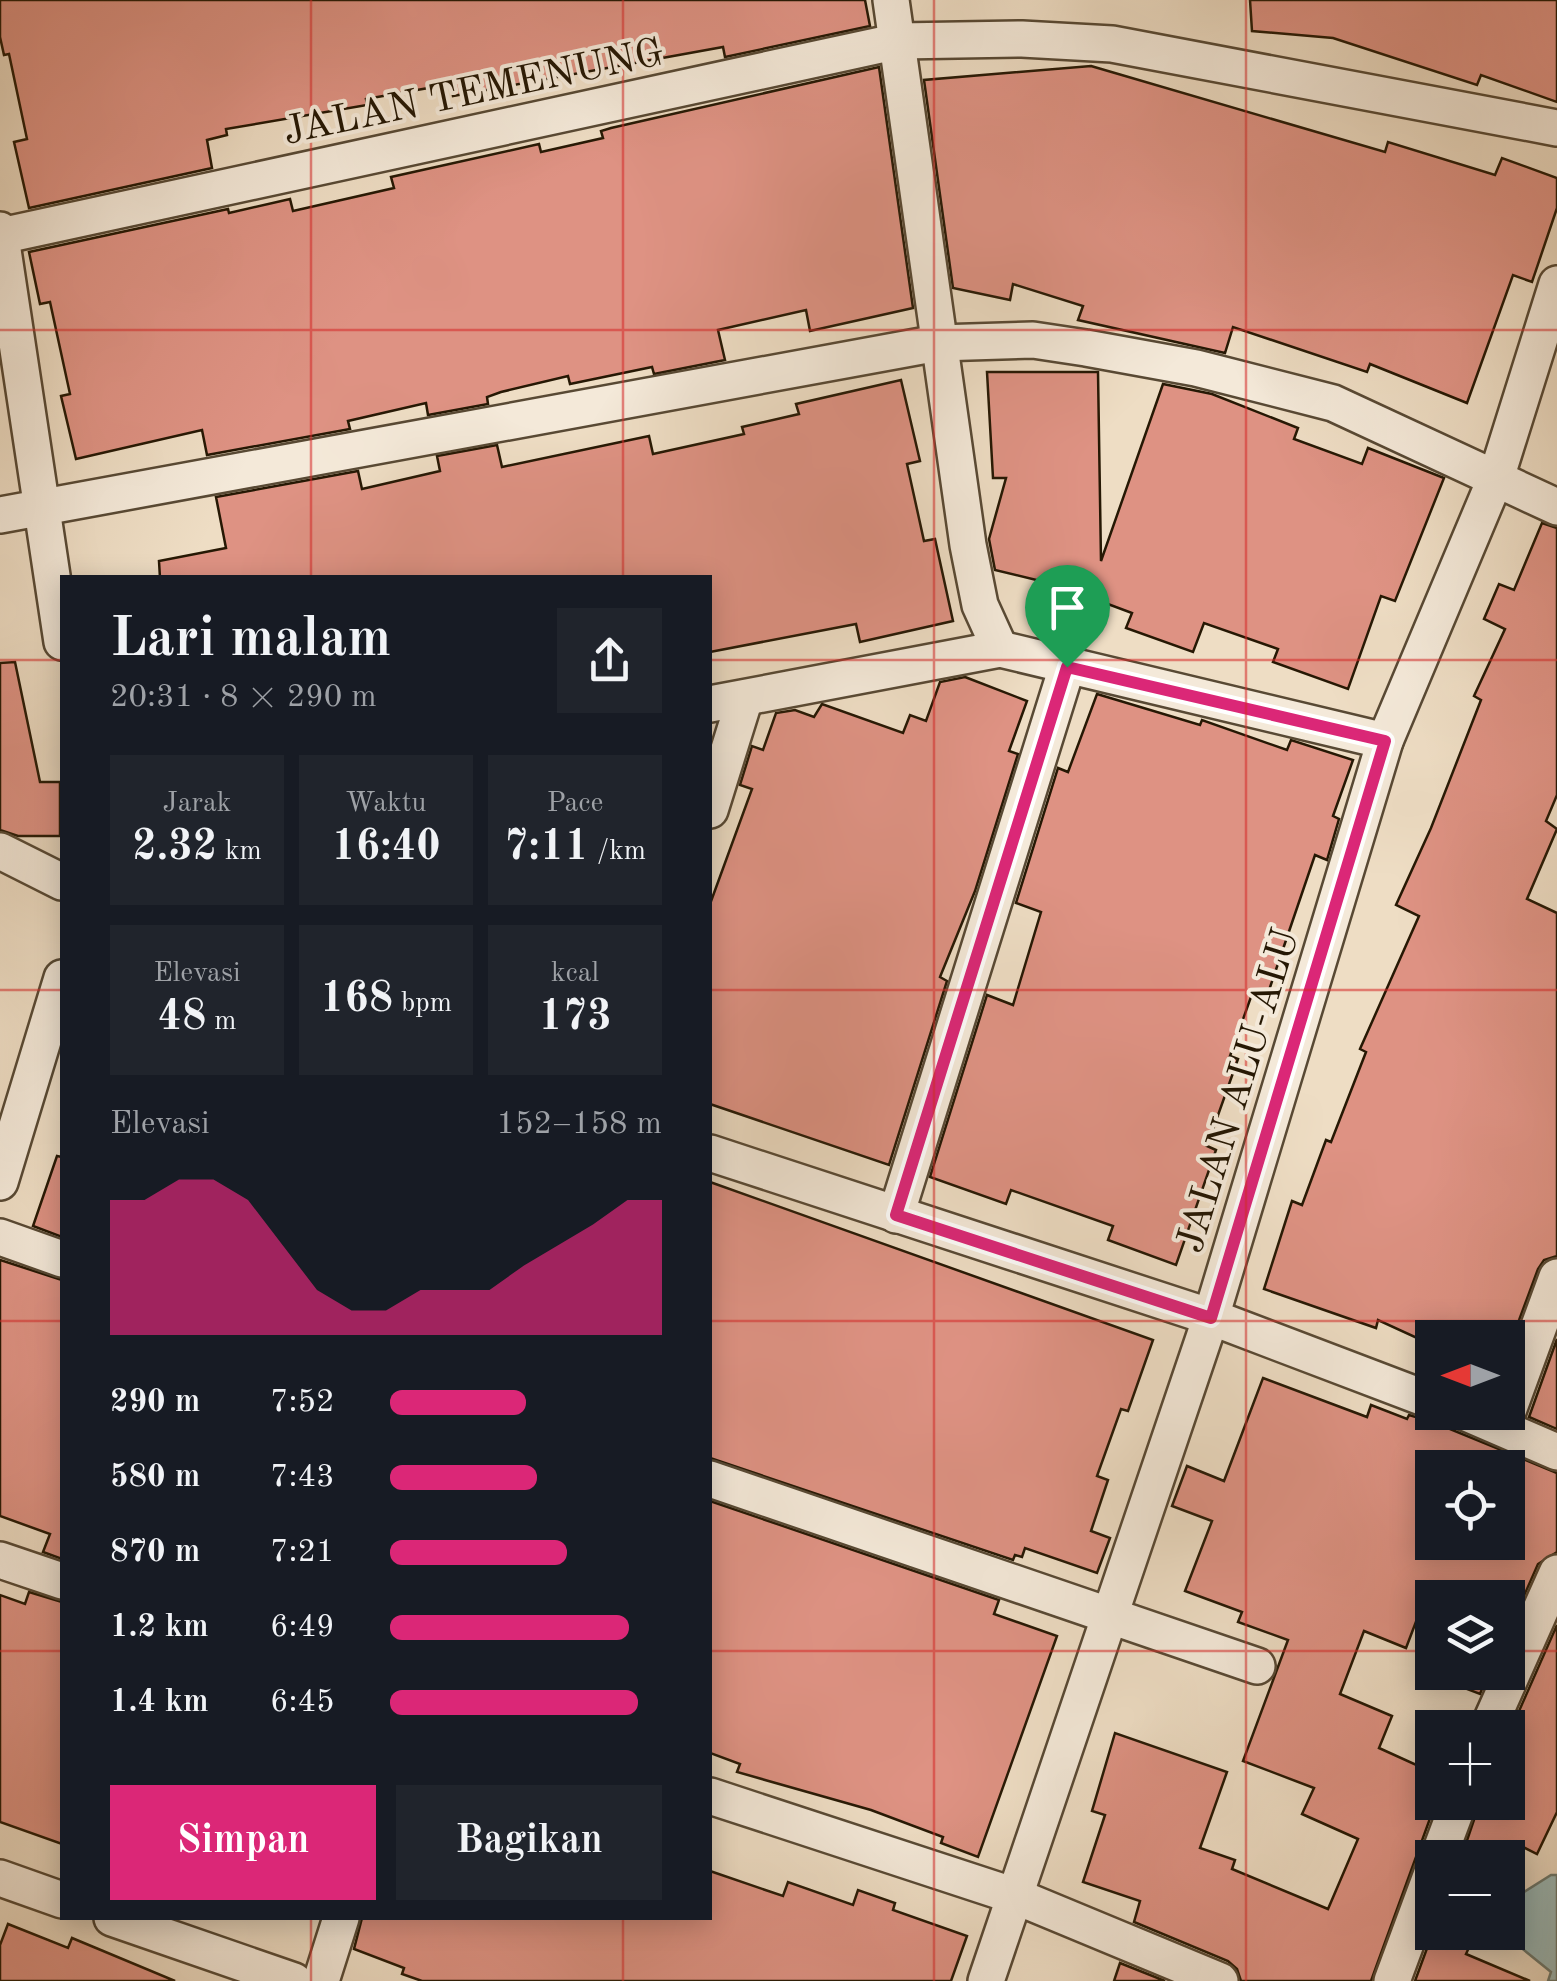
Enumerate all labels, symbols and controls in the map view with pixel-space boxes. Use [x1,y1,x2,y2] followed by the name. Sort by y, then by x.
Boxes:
[280,34,668,154] street label: JALAN TEMENUNG
[1025,565,1110,668] pin
[1040,580,1095,635] icon: arrive
[557,608,662,713] button: share
[110,613,391,668] text: Lari malam
[110,682,377,714] text: 20:31 · 8 × 290 m
[163,790,231,818] text: Jarak
[346,790,426,818] text: Waktu
[547,790,603,818] text: Pace
[132,827,217,869] text: 2.32
[331,827,441,869] text: 16:40
[504,827,589,869] text: 7:11
[217,838,262,866] text: km
[589,838,646,866] text: /km
[1172,925,1308,1258] street label: JALAN ALU-ALU
[153,960,241,988] text: Elevasi
[551,960,599,988] text: kcal
[320,979,393,1021] text: 168
[393,990,452,1018] text: bpm
[158,997,206,1039] text: 48
[538,997,612,1039] text: 173
[206,1008,236,1036] text: m
[110,1109,210,1141] text: Elevasi
[496,1109,662,1141] text: 152–158 m
[1415,1320,1525,1430] north arrow
[1415,1320,1525,1950] map controls
[110,1387,200,1419] text: 290 m
[270,1387,335,1419] text: 7:52
[1415,1450,1525,1560] button: locate
[110,1462,200,1494] text: 580 m
[270,1462,335,1494] text: 7:43
[110,1537,200,1569] text: 870 m
[270,1537,335,1569] text: 7:21
[1415,1580,1525,1690] button: layers
[110,1612,209,1644] text: 1.2 km
[270,1612,335,1644] text: 6:49
[110,1687,209,1719] text: 1.4 km
[270,1687,335,1719] text: 6:45
[1415,1710,1525,1820] button: +
[110,1785,376,1900] button: Simpan
[396,1785,662,1900] button: Bagikan
[1415,1840,1525,1950] button: −

